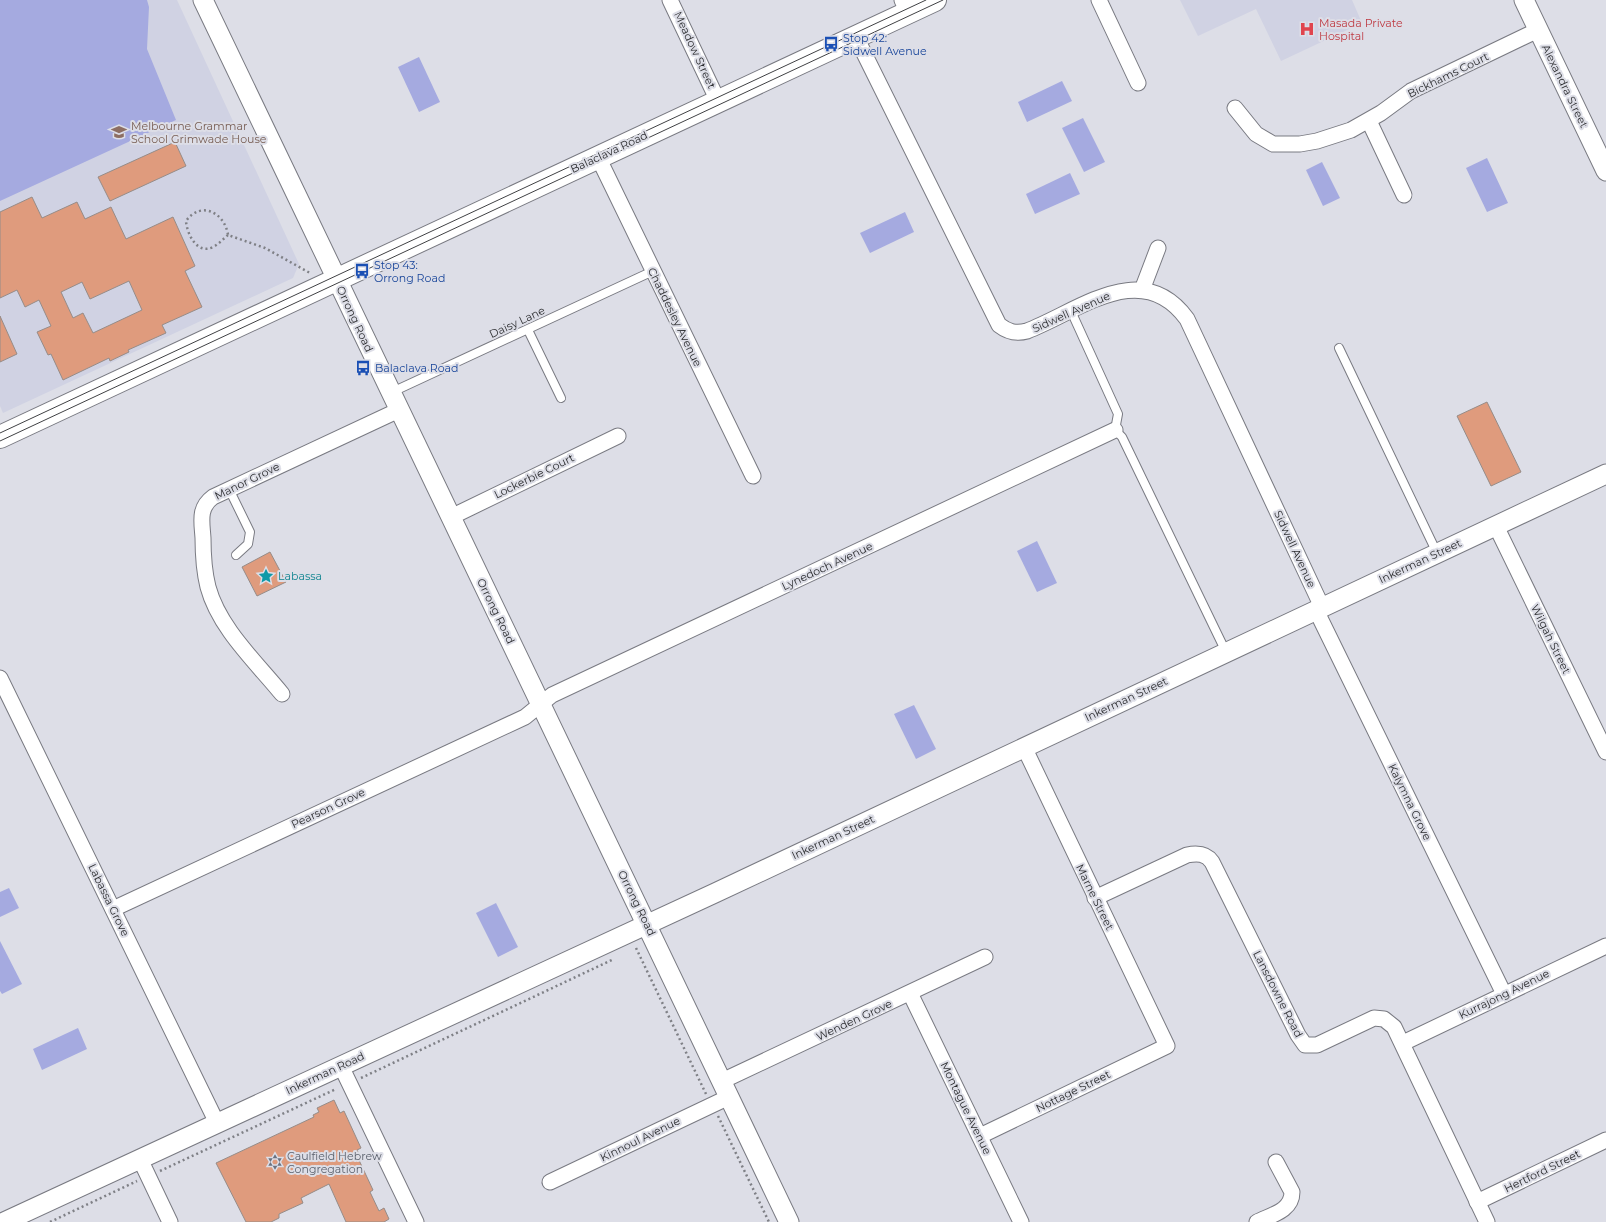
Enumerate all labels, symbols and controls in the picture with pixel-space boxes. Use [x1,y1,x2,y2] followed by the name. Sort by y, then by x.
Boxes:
[671,9,719,91] street label: Meadow Street
[1319,16,1403,43] place label: Masada Private Hospital
[1298,20,1316,38] hospital icon: Masada Private Hospital
[843,31,927,58] place label: Stop 42: Sidwell Avenue
[822,35,840,53] bus stop icon: Stop 42: Sidwell Avenue
[1539,42,1591,130] street label: Alexandra Street
[1405,49,1491,101] street label: Bickhams Court
[131,119,267,146] place label: Melbourne Grammar School Grimwade House
[110,123,128,141] school or university icon: Melbourne Grammar School Grimwade House
[568,128,650,176] street label: Balaclava Road
[374,258,445,285] place label: Stop 43: Orrong Road
[353,262,371,280] bus stop icon: Stop 43: Orrong Road
[645,265,705,369] street label: Chaddesley Avenue
[334,284,376,354] street label: Orrong Road
[1030,288,1112,335] street label: Sidwell Avenue
[487,303,547,341] street label: Daisy Lane
[354,359,372,377] bus stop icon: Balaclava Road
[375,361,459,375] place label: Balaclava Road
[492,450,577,501] street label: Lockerbie Court
[212,459,282,503] street label: Manor Grove
[1271,508,1319,590] street label: Sidwell Avenue
[1376,535,1464,586] street label: Inkerman Street
[779,539,875,593] street label: Lynedoch Avenue
[257,567,275,585] place icon: Labassa
[278,569,322,583] place label: Labassa
[474,576,518,646] street label: Orrong Road
[1528,602,1574,676] street label: Wilgah Street
[1082,673,1170,724] street label: Inkerman Street
[1385,761,1435,843] street label: Kalymna Grove
[289,785,367,831] street label: Pearson Grove
[789,811,877,862] street label: Inkerman Street
[85,861,133,939] street label: Labassa Grove
[1073,862,1117,933] street label: Marne Street
[615,868,659,938] street label: Orrong Road
[1250,948,1306,1040] street label: Lansdowne Road
[1456,966,1552,1022] street label: Kurrajong Avenue
[814,996,894,1044] street label: Wenden Grove
[283,1049,367,1097] street label: Inkerman Road
[937,1059,995,1157] street label: Montague Avenue
[1033,1067,1113,1115] street label: Nottage Street
[598,1113,683,1164] street label: Kinnoul Avenue
[1502,1146,1583,1195] street label: Hertford Street
[287,1149,382,1176] place label: Caulfield Hebrew Congregation
[266,1153,284,1171] synagogue icon: Caulfield Hebrew Congregation

